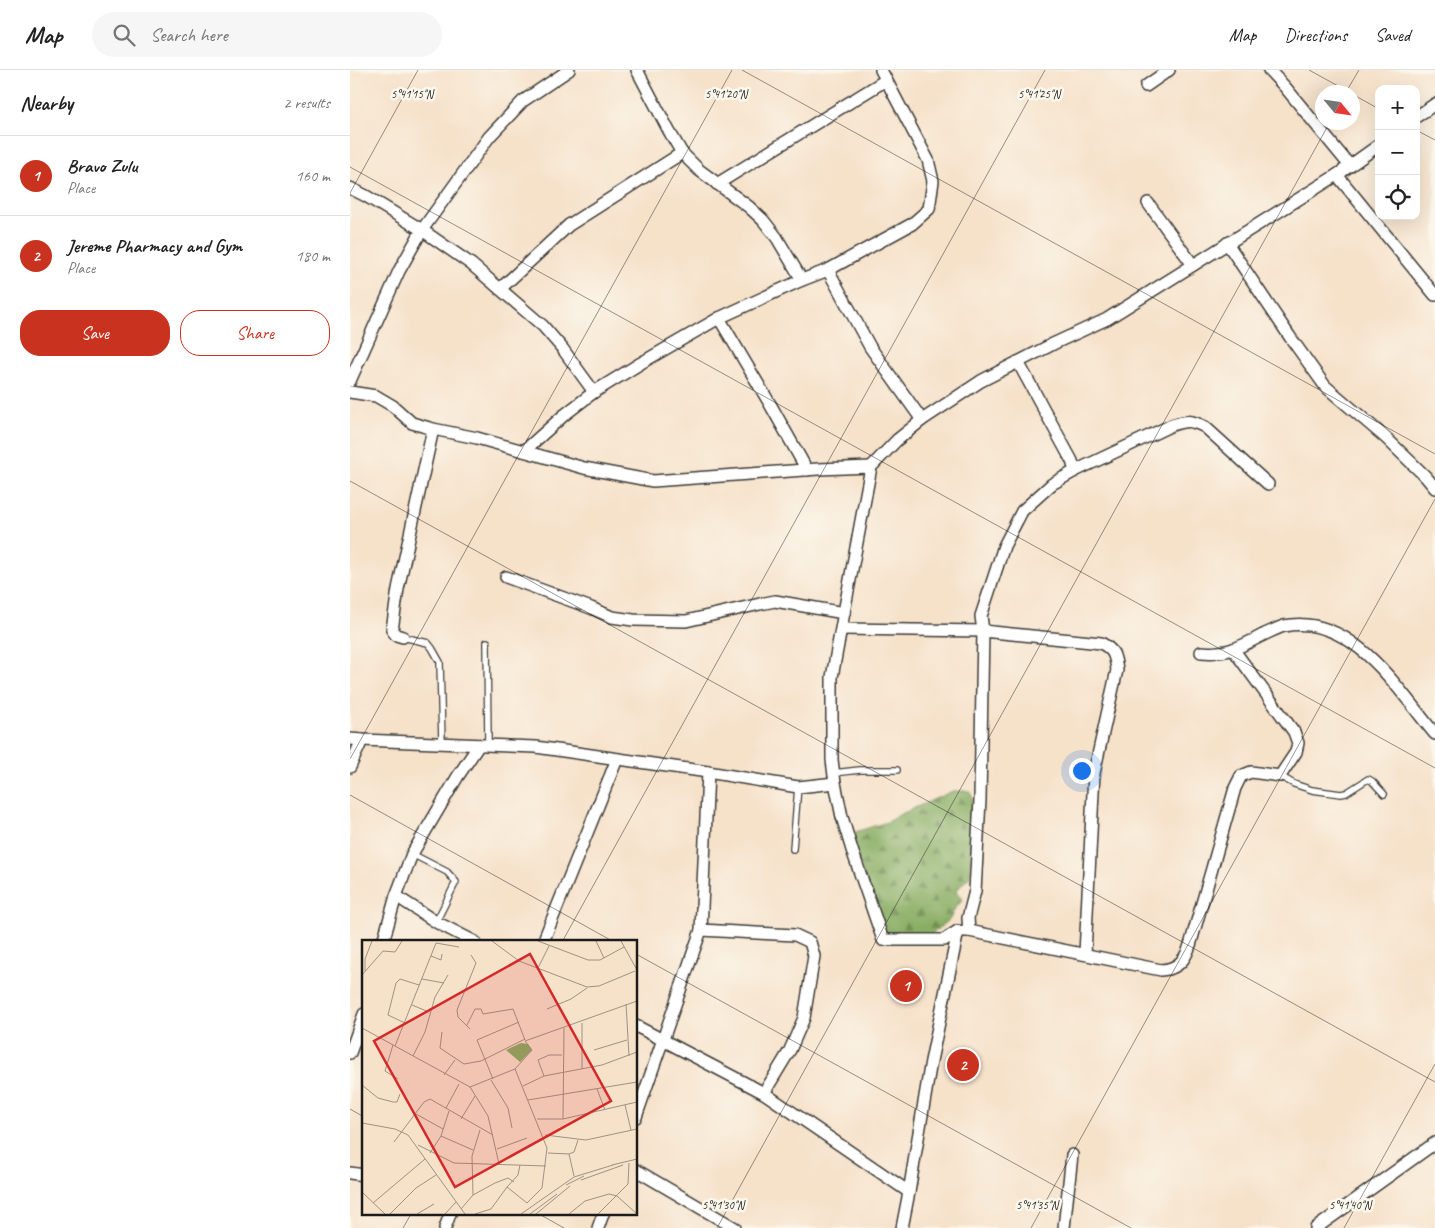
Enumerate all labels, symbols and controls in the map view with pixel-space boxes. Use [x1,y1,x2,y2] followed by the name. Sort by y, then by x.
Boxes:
[92,12,442,57] search box
[25,20,62,50] text: Map
[110,21,138,49] icon: search
[150,23,228,47] text: Search here
[1229,24,1256,46] text: Map
[1284,24,1347,46] text: Directions
[1375,24,1410,46] text: Saved
[1315,85,1360,130] north arrow
[1375,85,1420,220] map controls
[1375,85,1420,130] button: +
[391,86,435,102] text: 5°41'15"N
[705,86,749,102] text: 5°41'20"N
[1018,86,1062,102] text: 5°41'25"N
[20,90,73,116] text: Nearby
[283,93,330,113] text: 2 results
[1375,130,1420,175] button: −
[67,154,137,178] text: Bravo Zulu
[32,166,40,186] text: 1
[296,166,330,186] text: 160 m
[1375,175,1420,220] button: locate
[67,178,95,198] text: Place
[67,234,242,258] text: Jereme Pharmacy and Gym
[32,246,40,266] text: 2
[296,246,330,266] text: 180 m
[67,258,95,278] text: Place
[20,310,170,356] button: Save
[180,310,330,356] button: Share
[1069,758,1095,784] your location
[362,940,638,1216] inset map
[890,967,922,1005] pin: 1
[947,1046,979,1084] pin: 2
[702,1197,746,1213] text: 5°41'30"N
[1016,1197,1060,1213] text: 5°41'35"N
[1329,1197,1373,1213] text: 5°41'40"N

